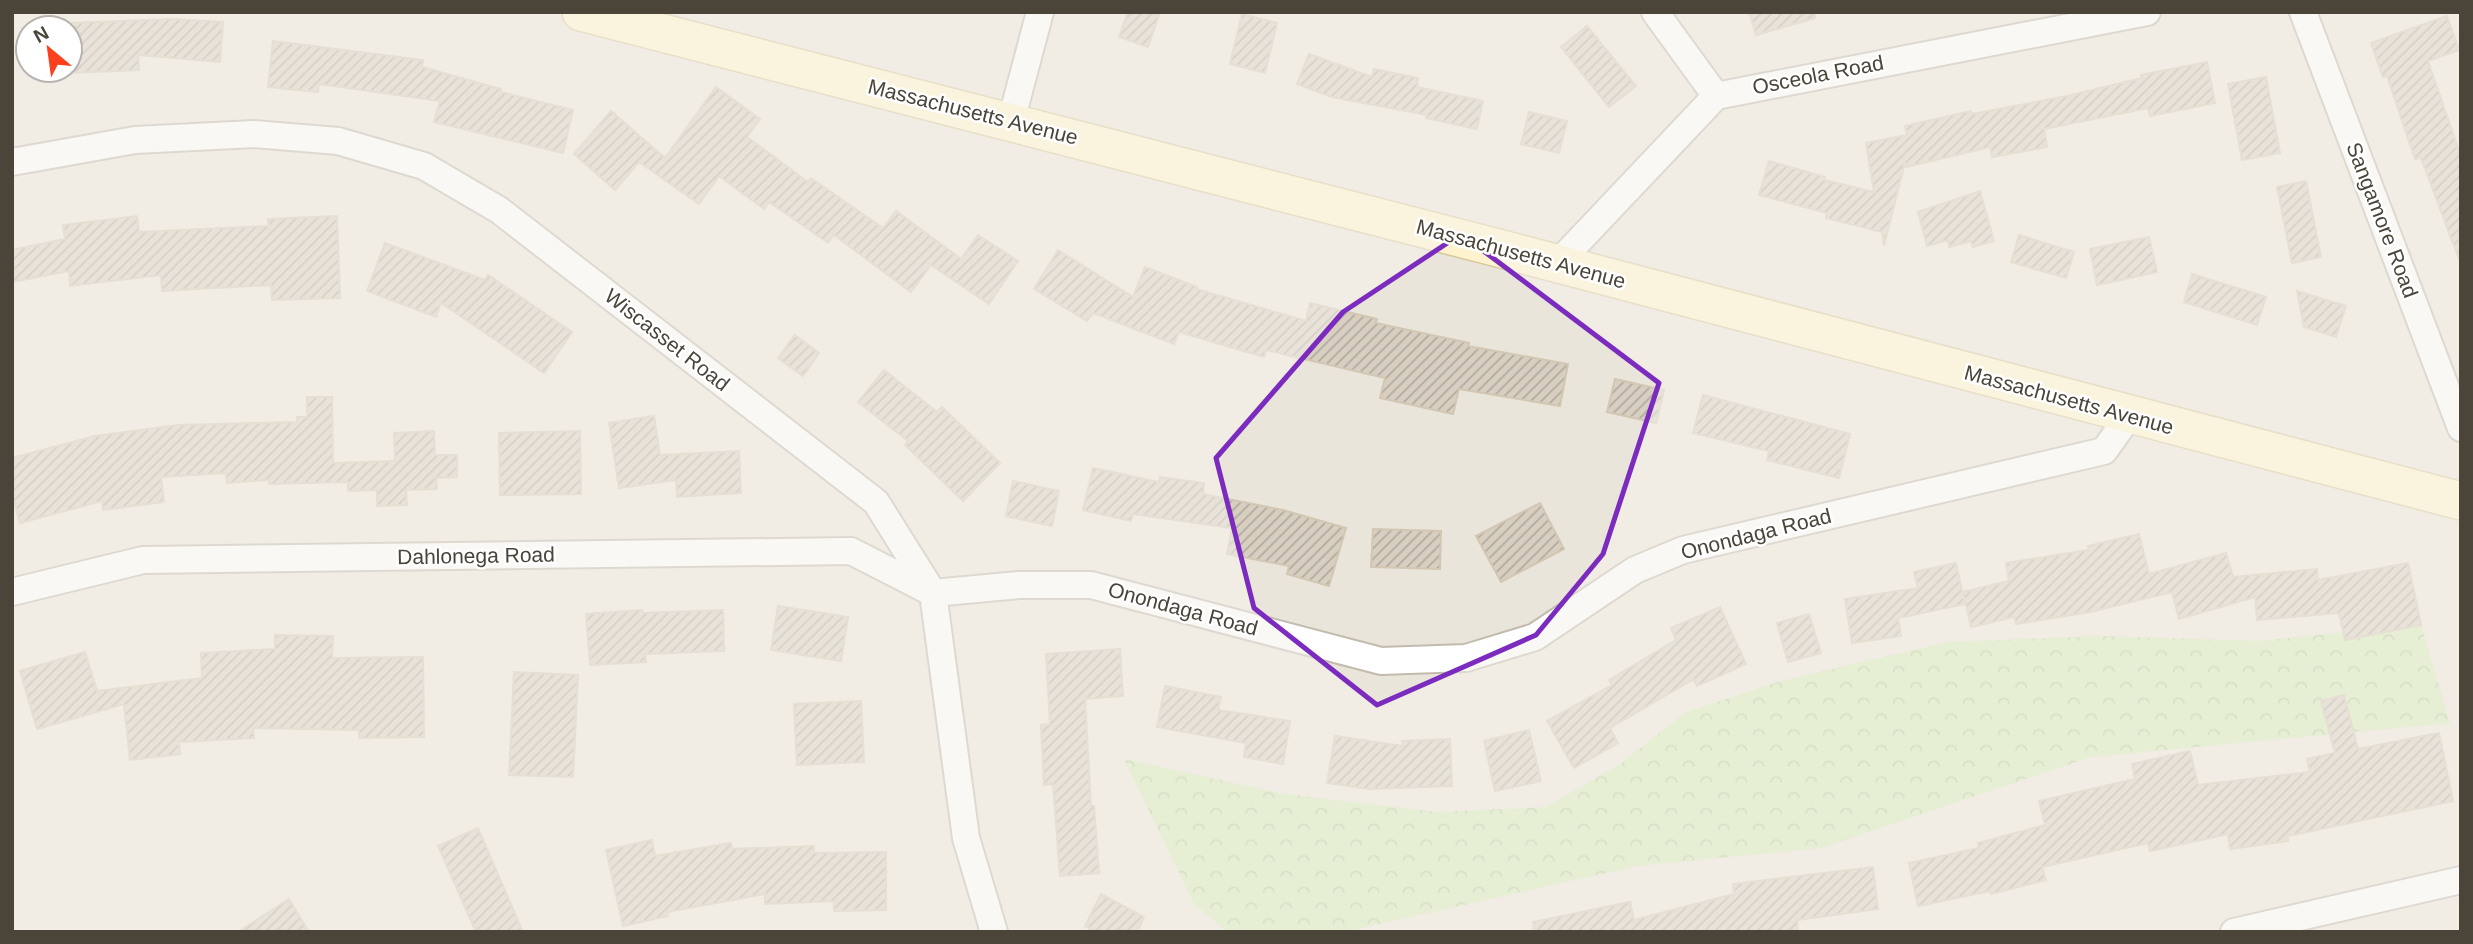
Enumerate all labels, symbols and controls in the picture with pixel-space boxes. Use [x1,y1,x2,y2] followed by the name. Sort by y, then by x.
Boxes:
[14,14,84,84] north arrow
[30,22,52,47] text: N
[1750,51,1885,98] street label: Osceola Road
[866,74,1080,149] street label: Massachusetts Avenue
[2342,139,2423,301] street label: Sangamore Road
[1414,215,1628,293] street label: Massachusetts Avenue
[600,284,734,395] street label: Wiscasset Road
[1962,361,2176,439] street label: Massachusetts Avenue
[1678,504,1833,563] street label: Onondaga Road
[397,543,555,568] street label: Dahlonega Road
[1106,577,1261,640] street label: Onondaga Road

